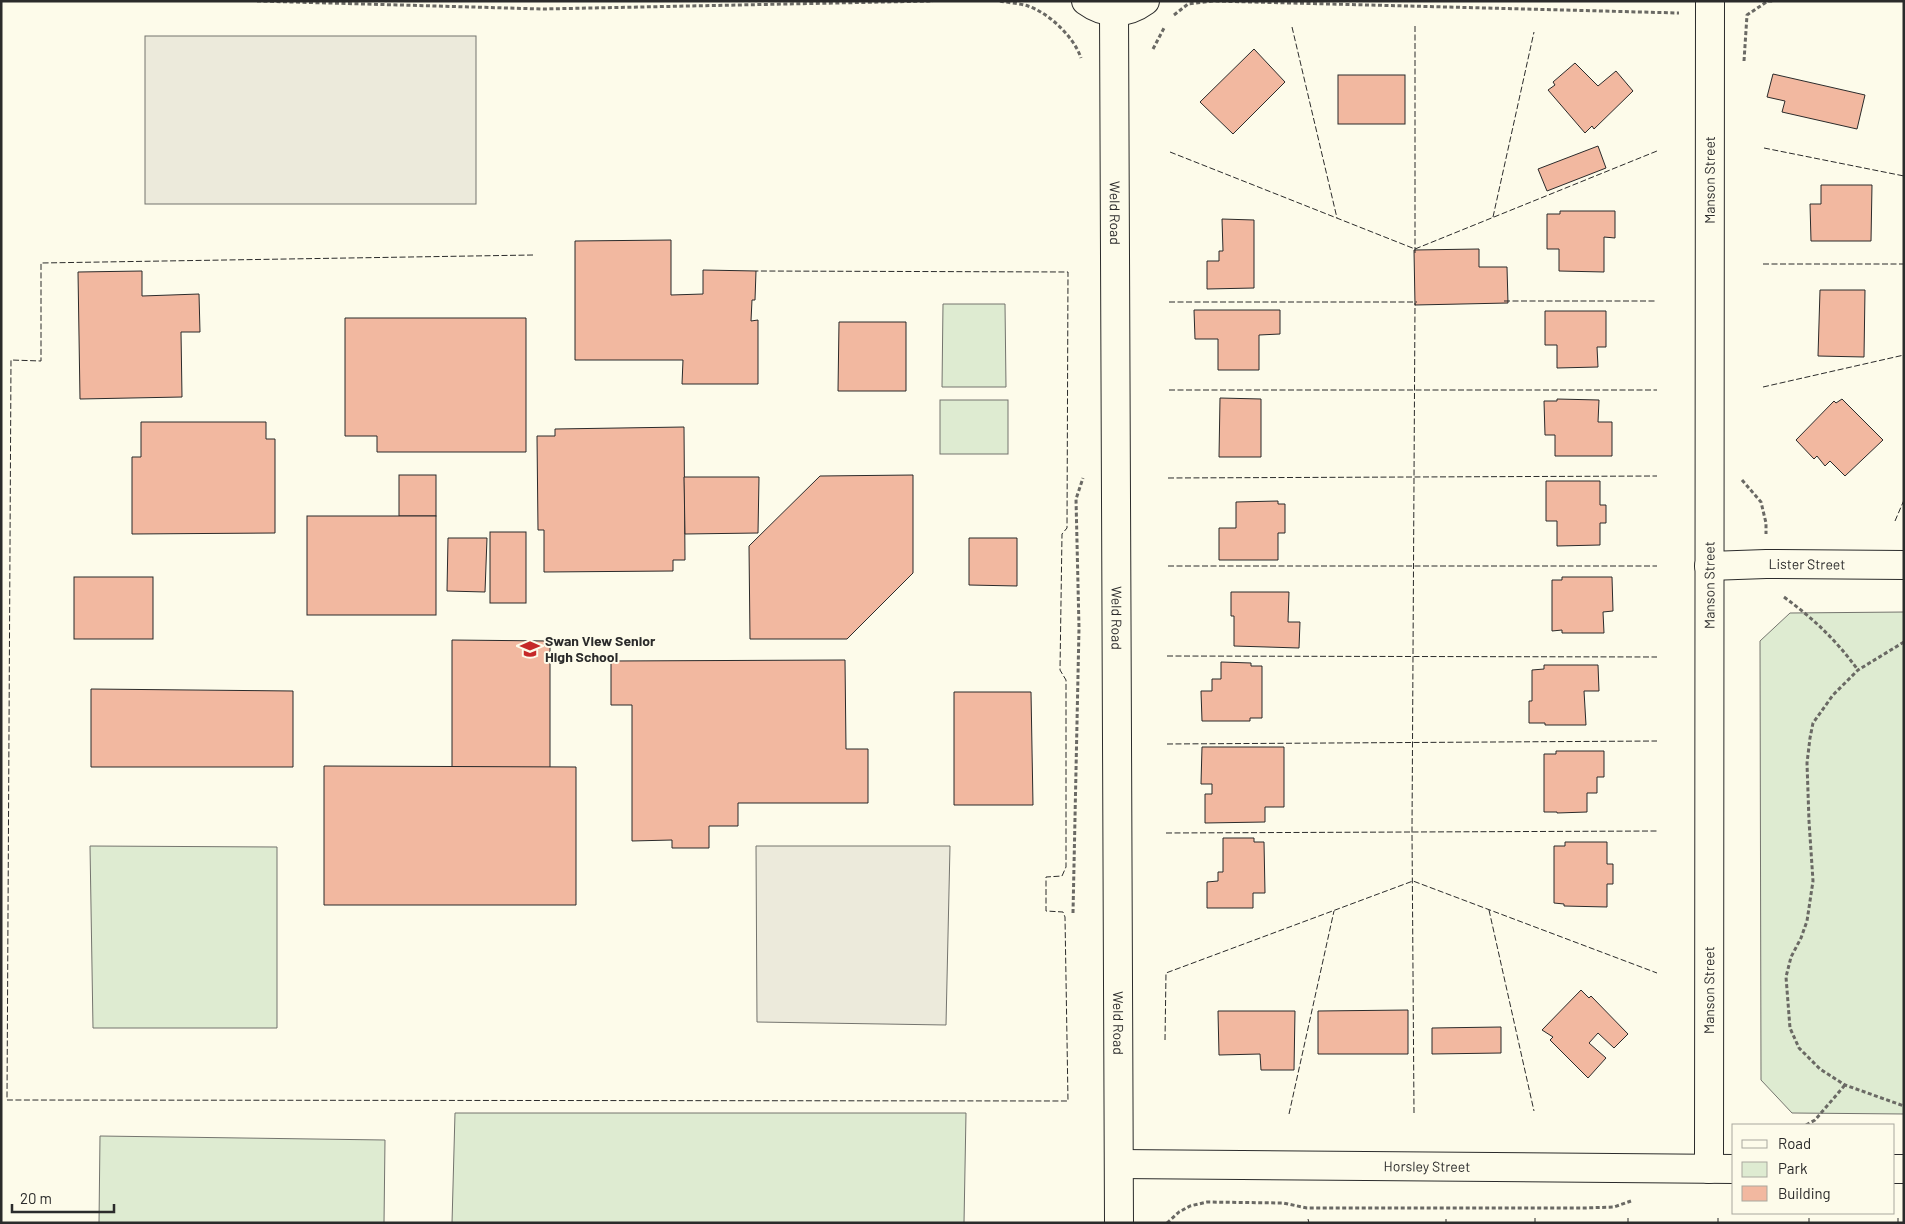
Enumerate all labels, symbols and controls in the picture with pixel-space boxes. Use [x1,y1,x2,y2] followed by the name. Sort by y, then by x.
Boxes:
[1701,136,1718,224] street label: Manson Street
[1107,181,1124,245] street label: Weld Road
[1700,541,1718,629] street label: Manson Street
[1768,555,1845,573] street label: Lister Street
[1108,586,1126,650] street label: Weld Road
[545,632,656,665] place label: Swan View Senior High School
[519,638,541,660] school or university icon: Swan View Senior High School
[1700,946,1717,1034] street label: Manson Street
[1110,991,1127,1055] street label: Weld Road
[1732,1124,1895,1214] legend
[1778,1134,1811,1152] text: Road
[1384,1157,1470,1175] street label: Horsley Street
[1778,1159,1808,1177] text: Park
[12,1182,115,1214] scale bar
[1778,1184,1831,1202] text: Building
[20,1189,52,1207] text: 20 m

